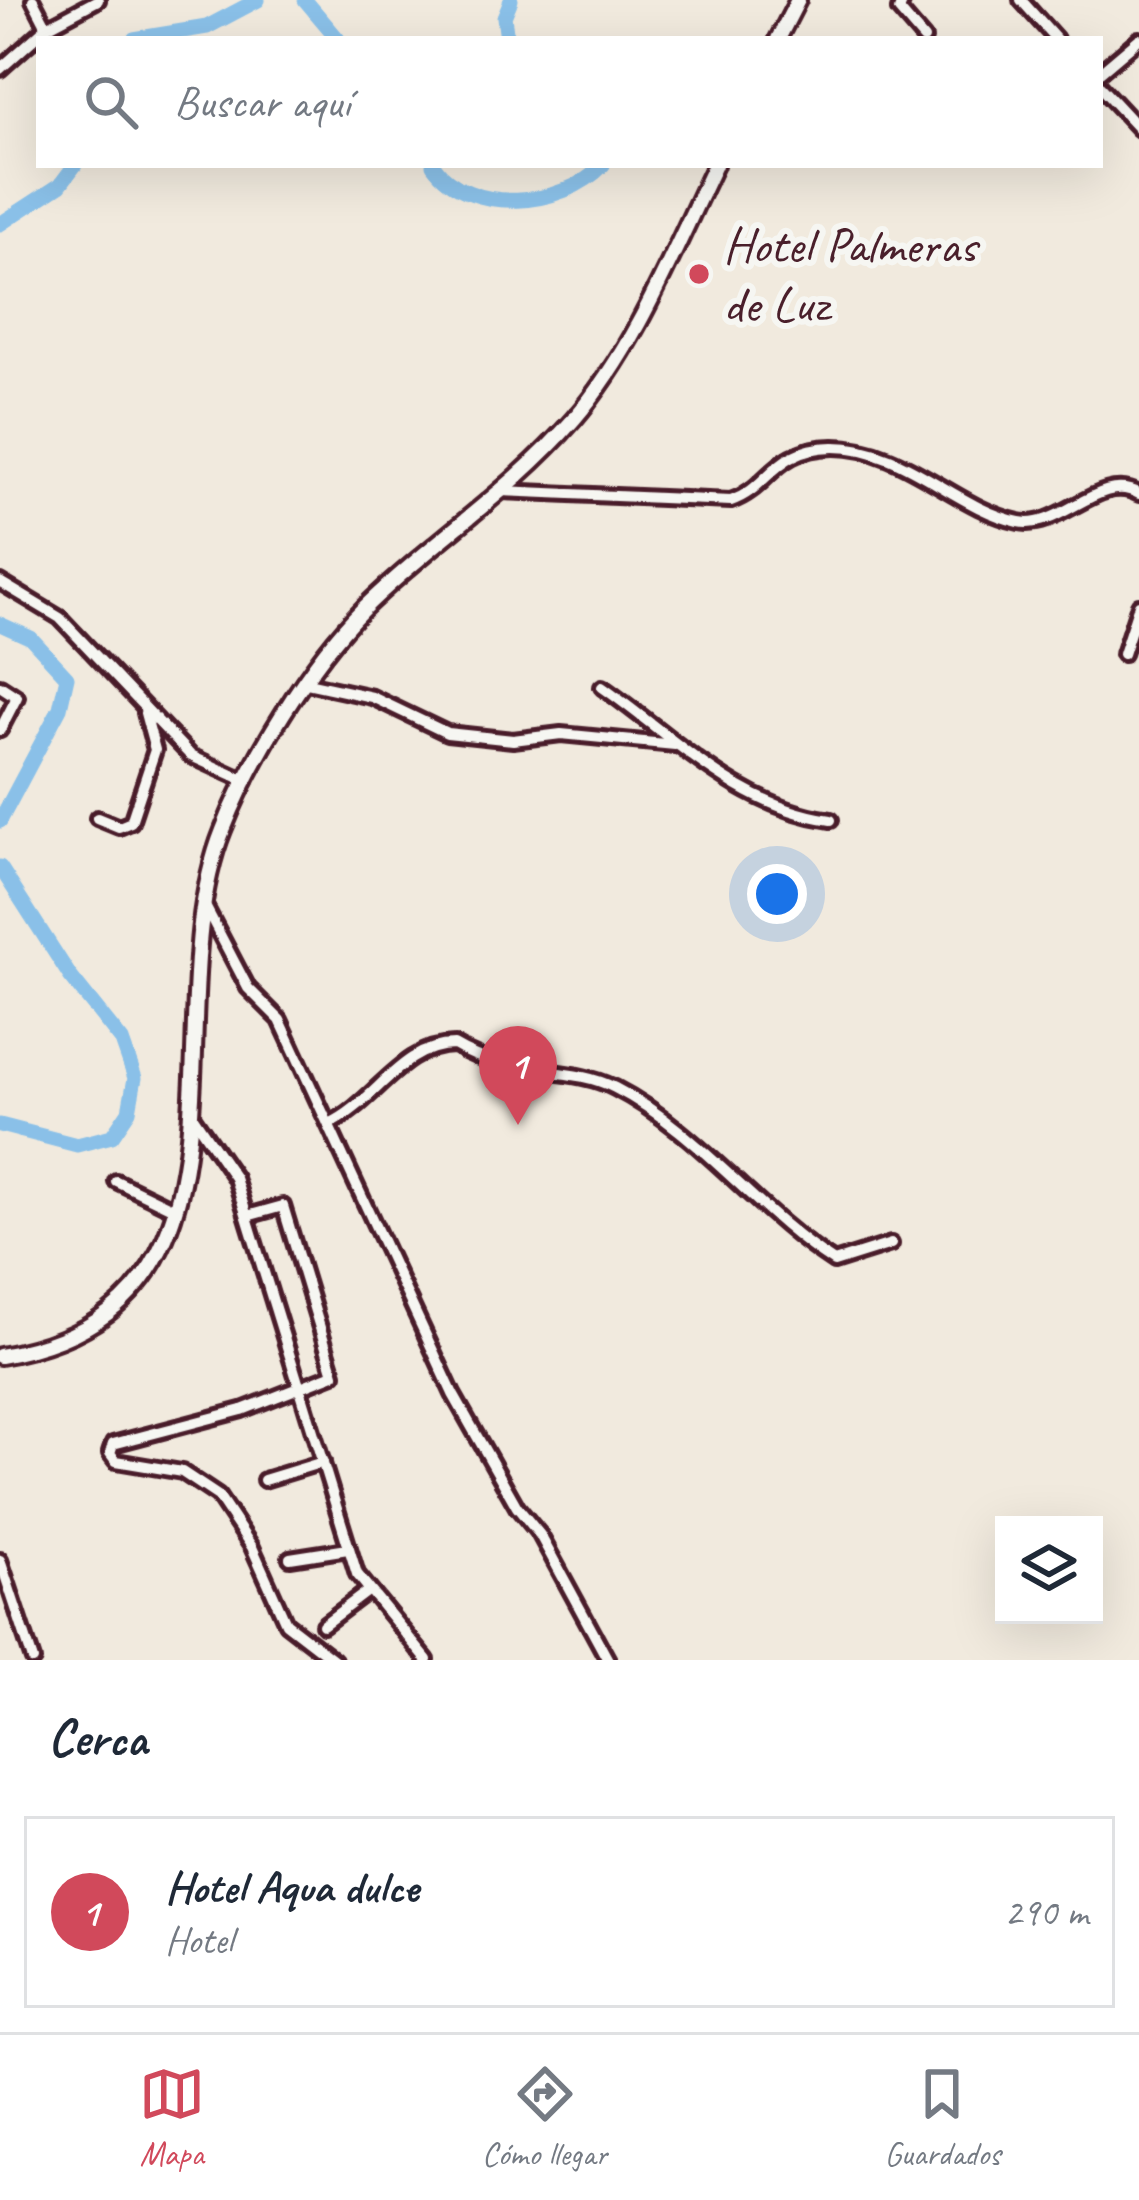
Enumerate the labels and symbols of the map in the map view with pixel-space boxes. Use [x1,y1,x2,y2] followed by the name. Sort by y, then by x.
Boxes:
[723,213,981,336] place label: Hotel Palmeras de Luz
[686,261,712,287] marker: Hotel Palmeras de Luz
[747,864,807,924] your location
[479,1026,557,1125] pin: 1

